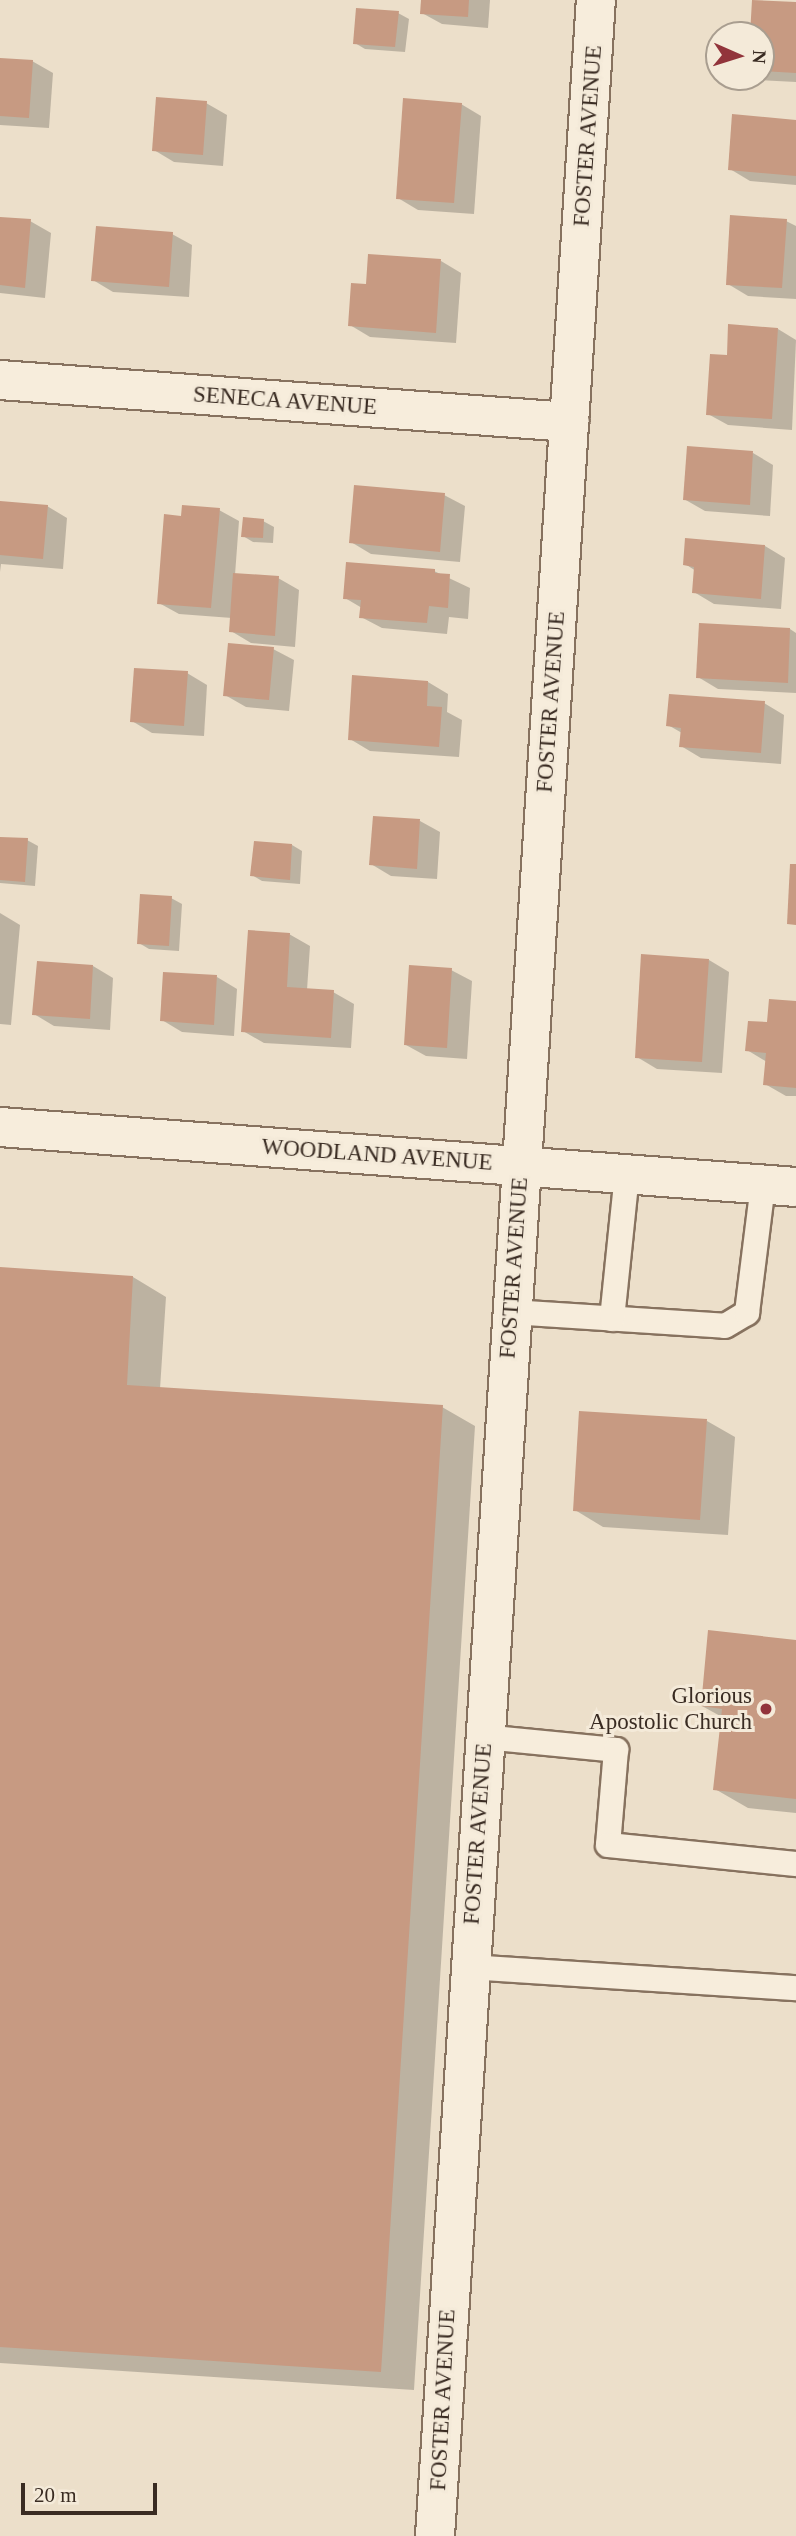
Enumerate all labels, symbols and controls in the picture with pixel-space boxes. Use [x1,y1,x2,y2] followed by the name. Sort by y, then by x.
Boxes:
[705,21,775,91] north arrow
[568,44,608,228] street label: FOSTER AVENUE
[749,50,770,64] text: N
[191,381,379,421] street label: SENECA AVENUE
[531,610,571,794] street label: FOSTER AVENUE
[260,1133,494,1177] street label: WOODLAND AVENUE
[494,1176,534,1360] street label: FOSTER AVENUE
[589,1682,752,1736] place label: Glorious Apostolic Church
[758,1701,774,1717] marker: Glorious Apostolic Church
[458,1742,498,1926] street label: FOSTER AVENUE
[424,2308,462,2492] street label: FOSTER AVENUE
[24,2470,161,2514] scale bar
[34,2483,77,2507] text: 20 m

